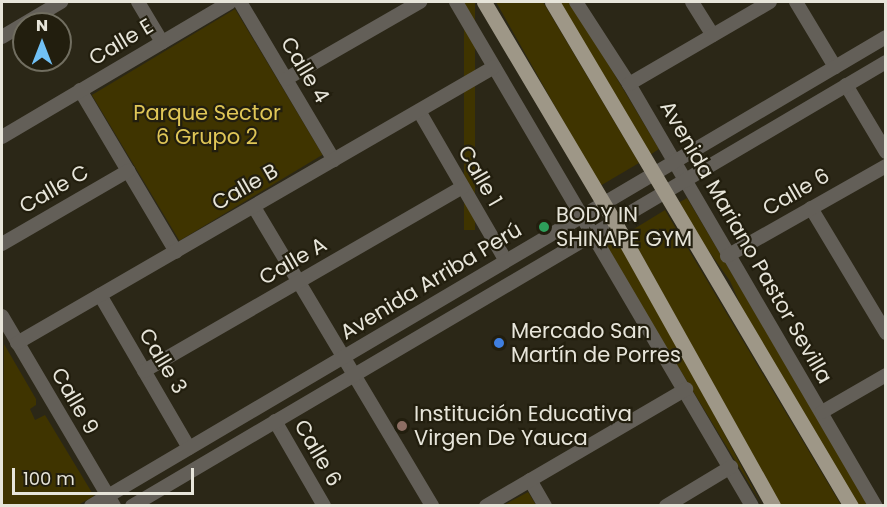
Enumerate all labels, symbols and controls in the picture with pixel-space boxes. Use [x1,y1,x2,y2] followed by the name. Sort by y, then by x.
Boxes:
[12,12,72,72] north arrow
[84,13,158,71] street label: Calle E
[36,14,48,37] text: N
[276,32,334,108] street label: Calle 4
[655,96,837,388] street label: Avenida Mariano Pastor Sevilla
[133,100,281,150] park label: Parque Sector 6 Grupo 2
[453,141,507,211] street label: Calle 1
[207,158,283,216] street label: Calle B
[15,159,93,219] street label: Calle C
[758,163,834,221] street label: Calle 6
[556,202,692,252] place label: BODY IN SHINAPE GYM
[336,217,526,345] street label: Avenida Arriba Perú
[537,220,551,234] marker: BODY IN SHINAPE GYM
[255,232,331,290] street label: Calle A
[511,318,681,368] place label: Mercado San Martín de Porres
[134,324,192,398] street label: Calle 3
[492,336,506,350] marker: Mercado San Martín de Porres
[46,363,104,439] street label: Calle 9
[414,401,632,451] place label: Institución Educativa Virgen De Yauca
[289,415,347,491] street label: Calle 6
[395,419,409,433] marker: Institución Educativa Virgen De Yauca
[15,456,196,494] scale bar
[23,466,75,491] text: 100 m

